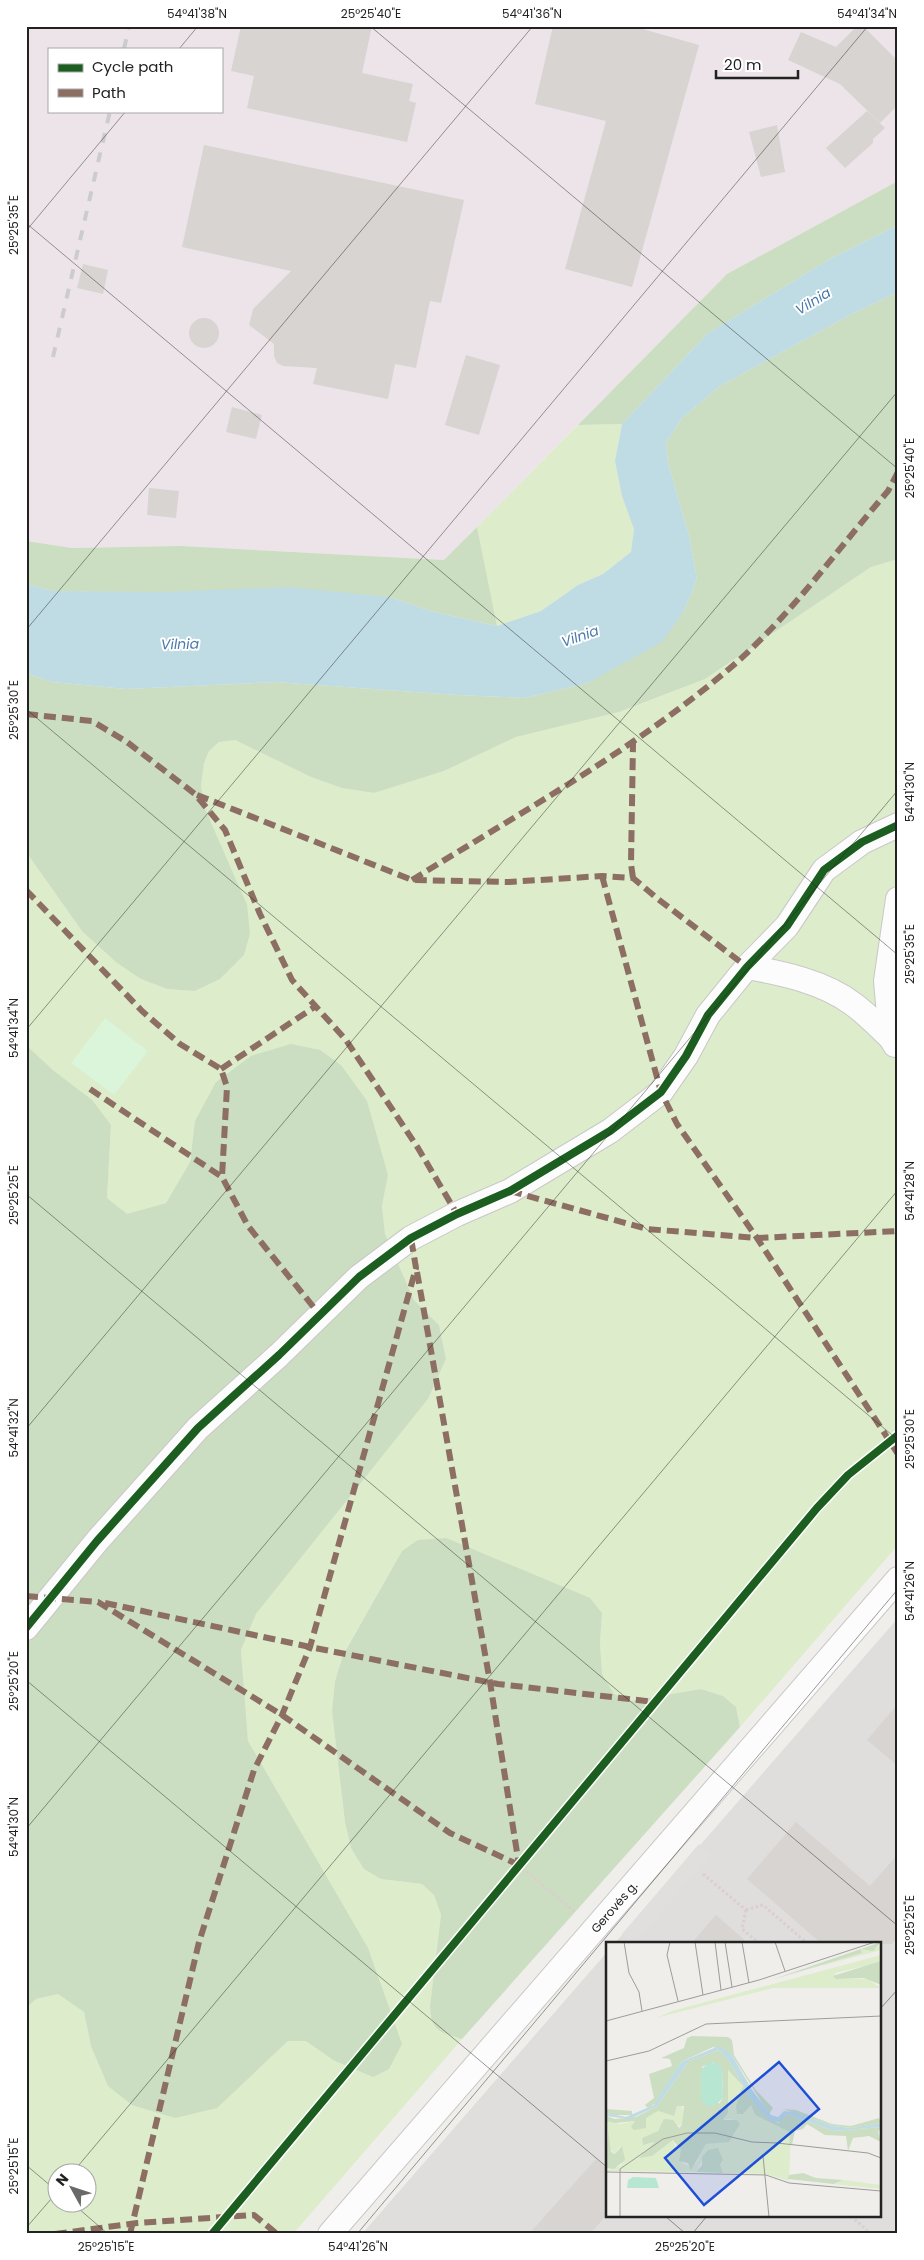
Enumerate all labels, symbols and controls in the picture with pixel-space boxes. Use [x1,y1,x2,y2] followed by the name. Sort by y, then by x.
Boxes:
[167,5,227,22] text: 54°41'38"N
[341,5,401,22] text: 25°25'40"E
[502,5,562,22] text: 54°41'36"N
[837,5,897,22] text: 54°41'34"N
[48,48,222,112] legend
[716,48,799,80] scale bar
[724,54,762,75] text: 20 m
[92,56,173,77] text: Cycle path
[92,82,126,103] text: Path
[5,195,22,255] text: 25°25'35"E
[791,282,835,319] water label: Vilnia
[901,438,918,498] text: 25°25'40"E
[559,620,602,652] water label: Vilnia
[161,634,200,654] water label: Vilnia
[5,680,22,740] text: 25°25'30"E
[901,762,918,822] text: 54°41'30"N
[901,924,918,984] text: 25°25'35"E
[5,998,22,1058] text: 54°41'34"N
[901,1161,918,1221] text: 54°41'28"N
[5,1165,22,1225] text: 25°25'25"E
[5,1398,22,1458] text: 54°41'32"N
[901,1409,918,1469] text: 25°25'30"E
[901,1561,918,1621] text: 54°41'26"N
[5,1651,22,1711] text: 25°25'20"E
[5,1797,22,1857] text: 54°41'30"N
[587,1878,641,1936] street label: Gerovės g.
[901,1895,918,1955] text: 25°25'25"E
[606,1942,882,2218] inset map
[5,2138,22,2194] text: 25°25'15"E
[48,2162,98,2212] north arrow
[51,2169,73,2190] text: N
[78,2238,134,2255] text: 25°25'15"E
[328,2238,388,2255] text: 54°41'26"N
[655,2238,715,2255] text: 25°25'20"E

